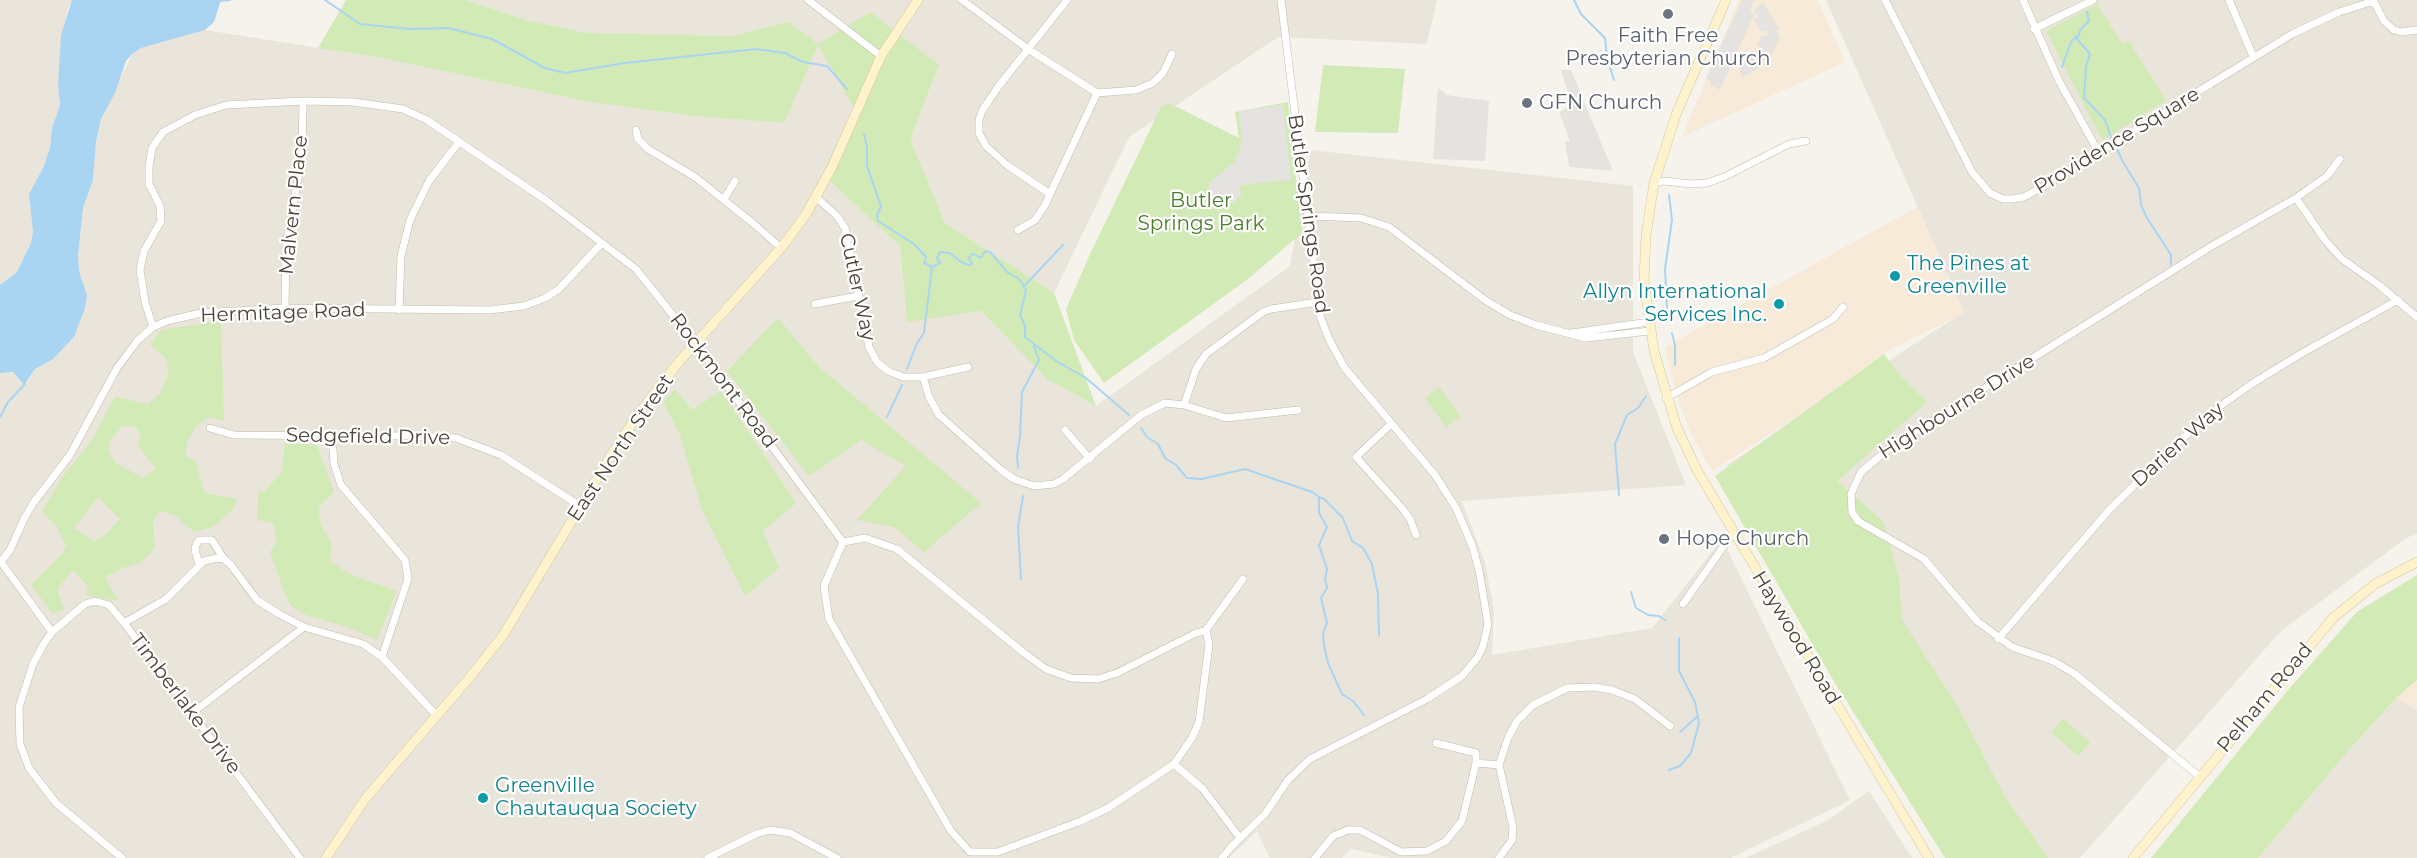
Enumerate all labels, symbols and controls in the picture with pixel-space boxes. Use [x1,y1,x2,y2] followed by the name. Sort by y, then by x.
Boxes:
[1661,7,1675,21] marker: Faith Free Presbyterian Church
[1566,24,1770,71] place label: Faith Free Presbyterian Church
[2030,82,2204,200] street label: Providence Square
[1539,91,1662,115] place label: GFN Church
[1520,96,1534,110] marker: GFN Church
[1282,113,1334,315] street label: Butler Springs Road
[275,134,313,276] street label: Malvern Place
[1137,189,1265,236] park label: Butler Springs Park
[834,231,880,343] street label: Cutler Way
[1907,252,2030,299] place label: The Pines at Greenville
[1888,269,1902,283] marker: The Pines at Greenville
[1583,280,1767,327] place label: Allyn International Services Inc.
[1772,297,1786,311] marker: Allyn International Services Inc.
[200,298,366,328] street label: Hermitage Road
[664,309,782,453] street label: Rockmont Road
[1875,349,2039,465] street label: Highbourne Drive
[563,370,679,526] street label: East North Street
[2127,397,2229,493] street label: Darien Way
[286,424,450,450] street label: Sedgefield Drive
[1676,527,1809,551] place label: Hope Church
[1657,532,1671,546] marker: Hope Church
[1747,567,1845,709] street label: Haywood Road
[124,629,246,779] street label: Timberlake Drive
[2212,638,2318,758] street label: Pelham Road
[495,774,697,821] place label: Greenville Chautauqua Society
[476,791,490,805] marker: Greenville Chautauqua Society

